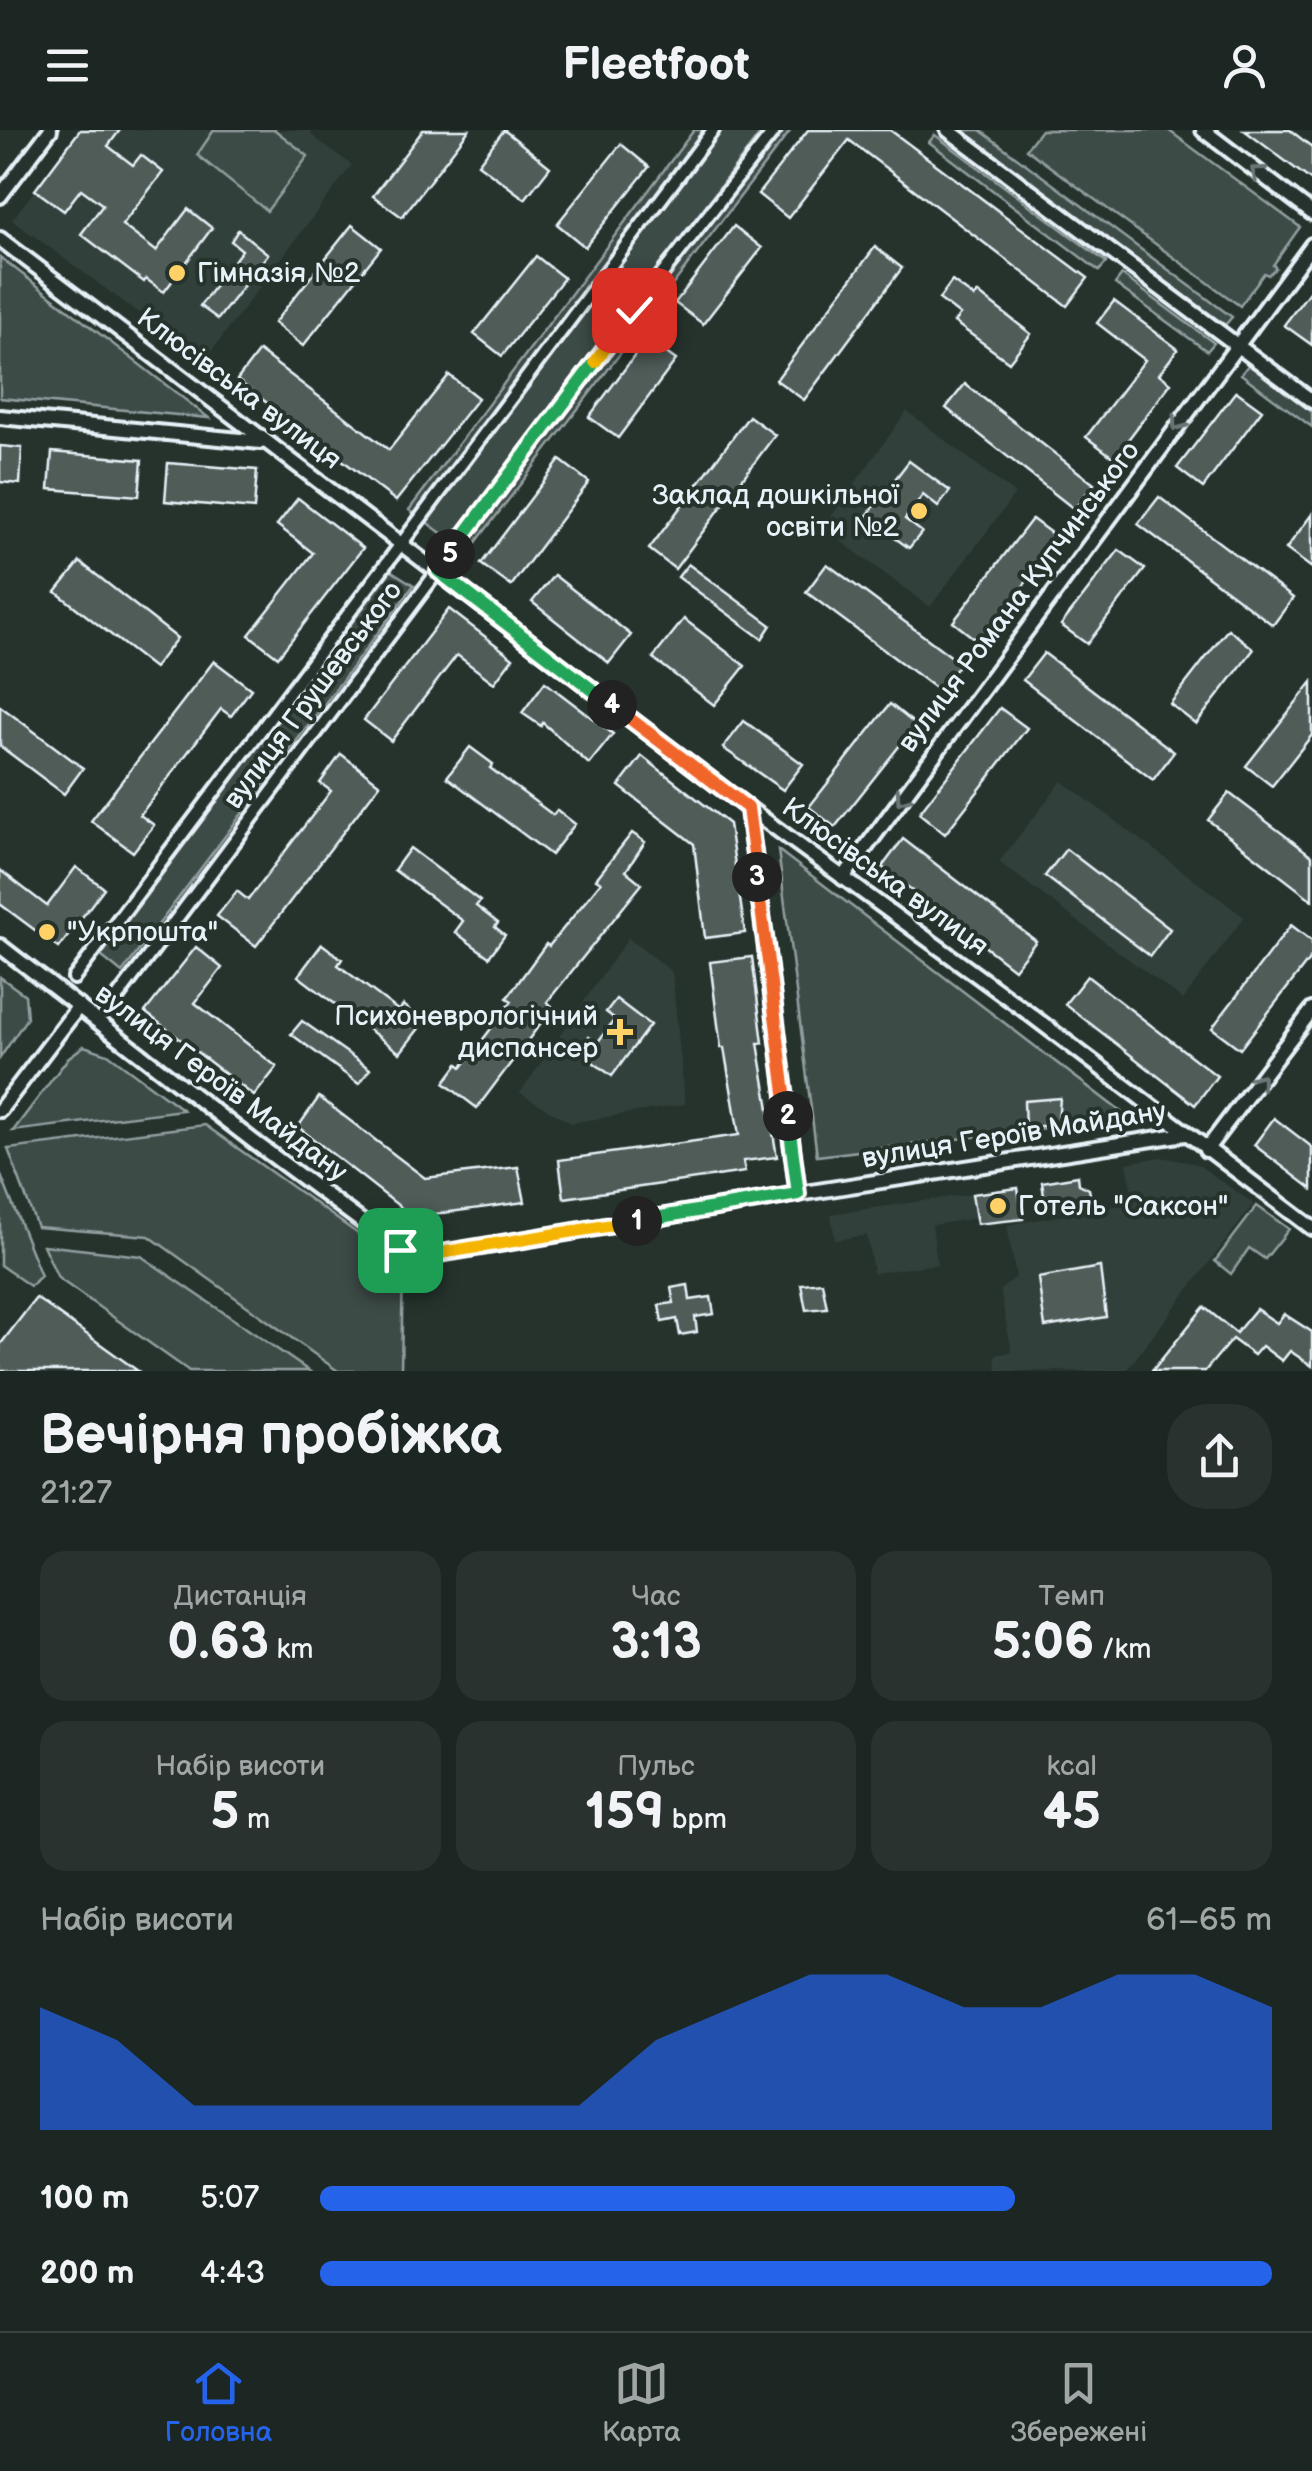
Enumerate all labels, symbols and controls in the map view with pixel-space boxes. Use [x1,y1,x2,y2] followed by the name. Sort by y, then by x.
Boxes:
[40,38,95,93] icon: menu
[562,38,750,93] text: Fleetfoot
[1217,38,1272,93] icon: person
[1251,166,1269,183] one-way arrow
[197,257,361,290] place label: Гімназія №2
[166,262,188,284] marker: Гімназія №2
[592,268,677,353] pin
[607,283,662,338] icon: check
[130,301,348,477] street label: Клюсівська вулиця
[1173,413,1190,431] one-way arrow
[891,435,1147,759] street label: вулиця Романа Купчинського
[652,479,900,544] place label: Заклад дошкільної освіти №2
[908,500,930,522] marker: Заклад дошкільної освіти №2
[425,529,475,579] pin: 5
[442,537,458,570] text: 5
[217,575,409,815] street label: вулиця Грушевського
[587,680,637,730] pin: 4
[604,688,620,721] text: 4
[895,786,914,805] one-way arrow
[775,791,995,963] street label: Клюсівська вулиця
[732,852,782,902] pin: 3
[749,860,765,893] text: 3
[67,916,218,949] place label: "Укрпошта"
[36,921,58,943] marker: "Укрпошта"
[88,977,354,1189] street label: вулиця Героїв Майдану
[334,1000,598,1065] place label: Психоневрологічний диспансер
[607,1019,633,1045] marker: Психоневрологічний диспансер
[1248,1073,1265,1091] one-way arrow
[763,1091,813,1141] pin: 2
[860,1095,1168,1175] street label: вулиця Героїв Майдану
[780,1099,796,1132] text: 2
[1018,1190,1228,1223] place label: Готель "Саксон"
[987,1195,1009,1217] marker: Готель "Саксон"
[612,1196,662,1246] pin: 1
[631,1204,643,1237] text: 1
[358,1208,443,1293] pin
[373,1223,428,1278] icon: arrive
[40,1403,501,1470] text: Вечірня пробіжка
[1167,1404,1272,1509] button: share
[40,1474,112,1513] text: 21:27
[174,1580,307,1613] text: Дистанція
[632,1580,680,1613] text: Час
[1038,1580,1105,1613] text: Темп
[167,1613,269,1673] text: 0.63
[610,1613,702,1673] text: 3:13
[992,1613,1094,1673] text: 5:06
[269,1633,313,1666] text: km
[1094,1633,1151,1666] text: /km
[156,1750,325,1783] text: Набір висоти
[617,1750,695,1783] text: Пульс
[1047,1750,1097,1783] text: kcal
[211,1783,239,1843] text: 5
[585,1783,664,1843] text: 159
[1043,1783,1101,1843] text: 45
[239,1803,270,1836] text: m
[664,1803,727,1836] text: bpm
[40,1901,234,1940] text: Набір висоти
[1146,1901,1272,1940] text: 61–65 m
[40,2179,129,2218] text: 100 m
[200,2179,259,2218] text: 5:07
[40,2254,134,2293] text: 200 m
[200,2254,265,2293] text: 4:43
[165,2356,272,2449] tab: Головна
[602,2356,681,2449] tab: Карта
[1011,2356,1147,2449] tab: Збережені

